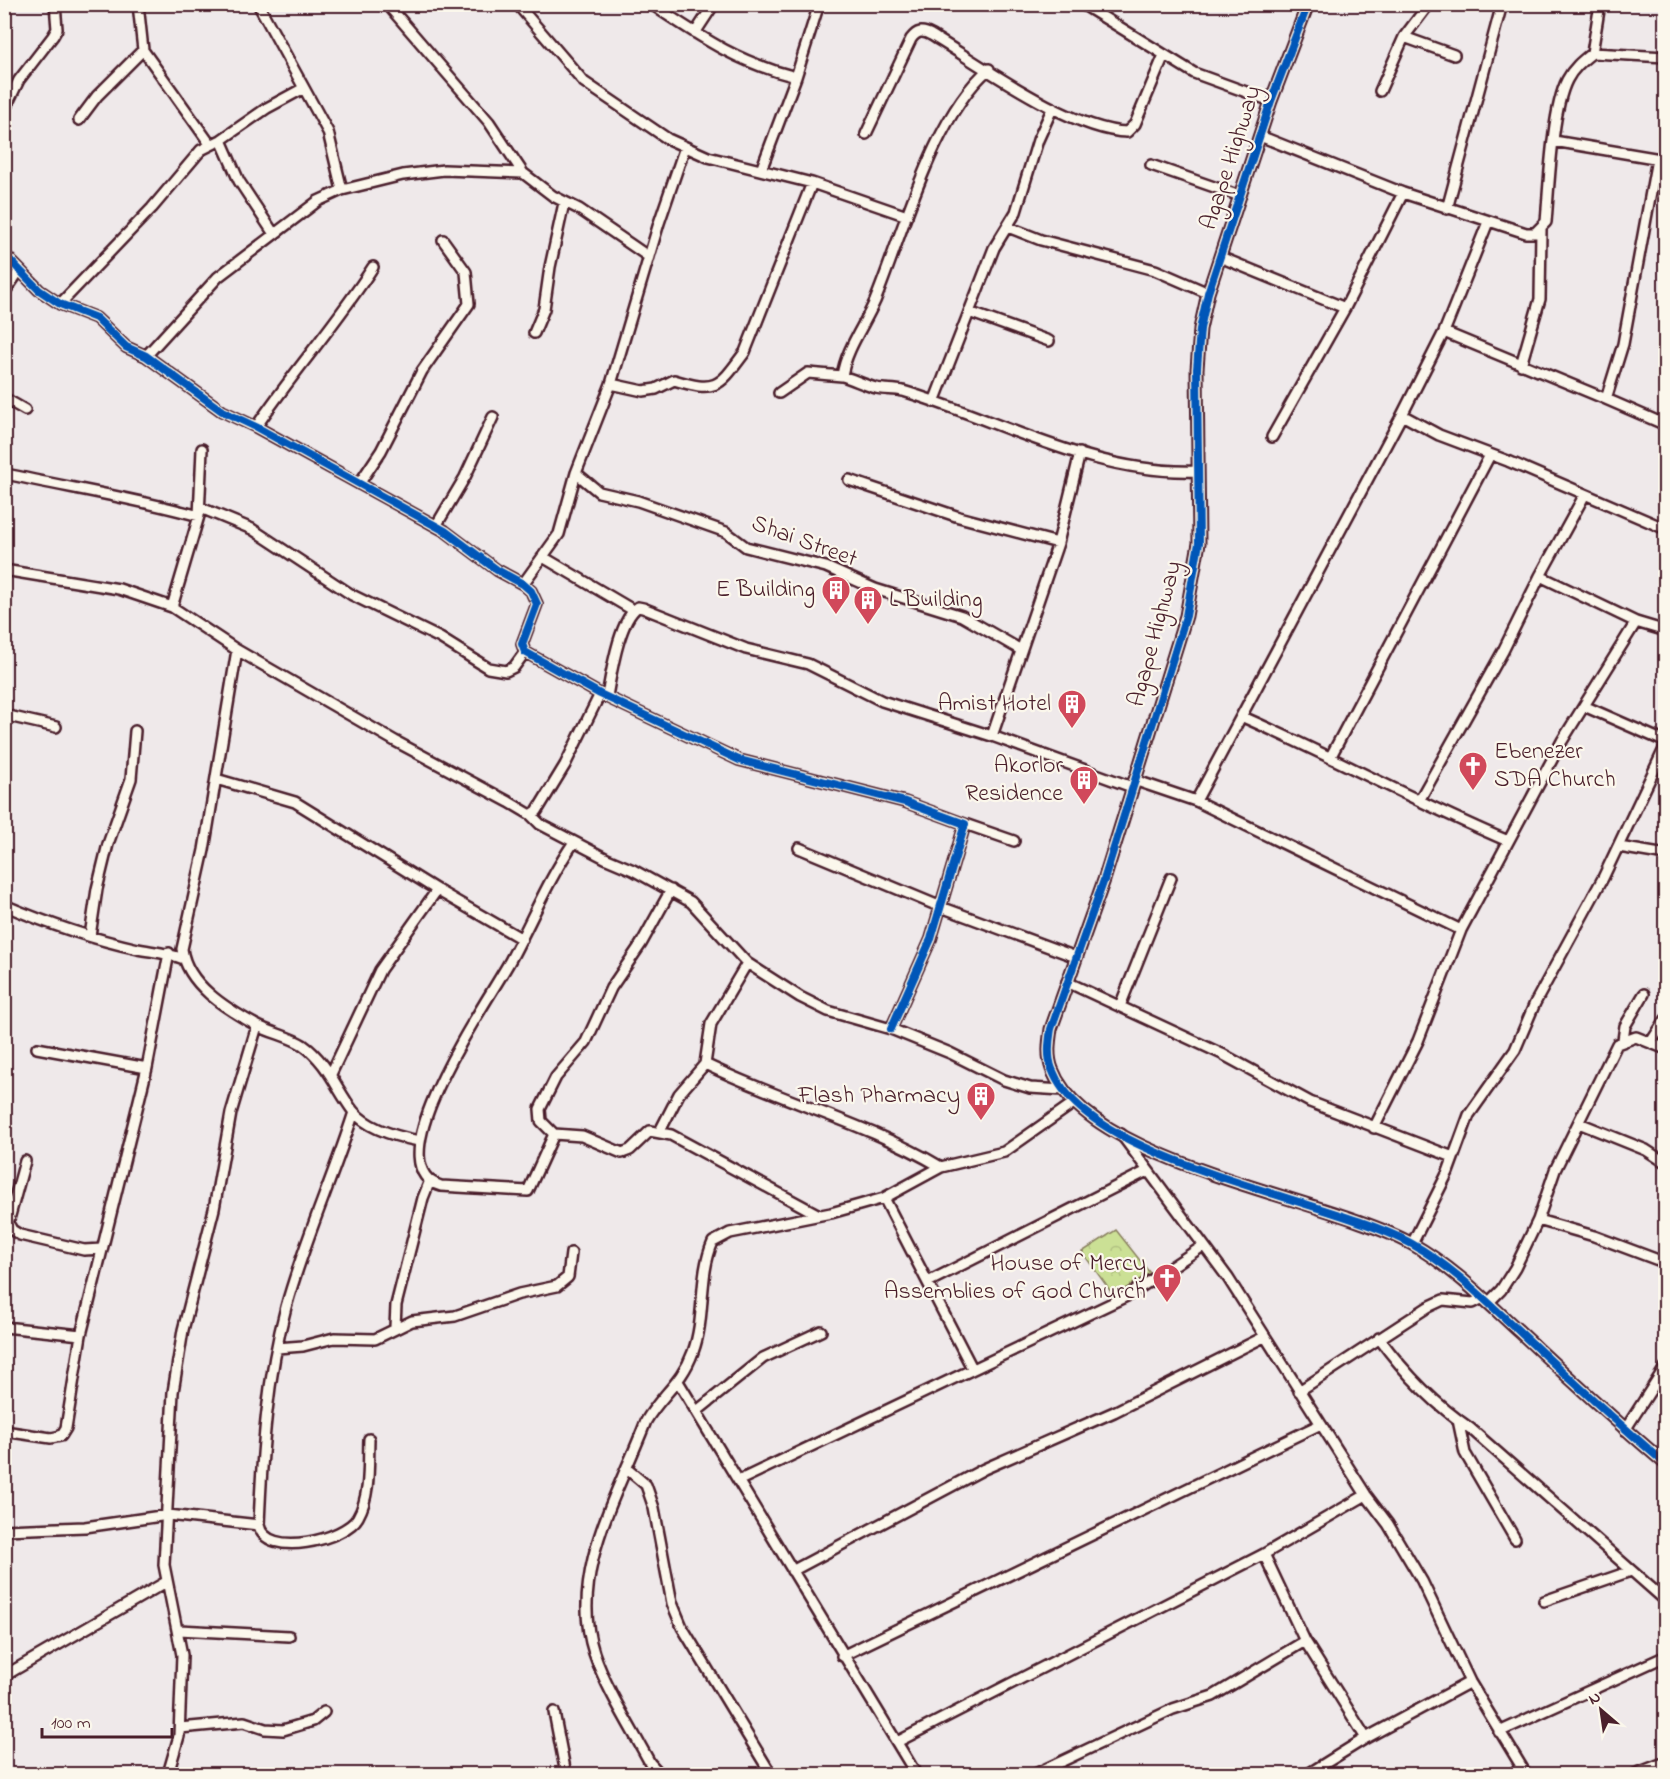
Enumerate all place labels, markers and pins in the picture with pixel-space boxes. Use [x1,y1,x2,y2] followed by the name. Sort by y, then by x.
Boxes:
[716,573,815,608] place label: E Building
[820,574,852,616] building icon: E Building
[889,583,982,618] place label: L Building
[852,584,884,626] building icon: L Building
[938,687,1051,722] place label: Amist Hotel
[1056,688,1088,730] building icon: Amist Hotel
[1494,735,1616,798] place label: Ebenezer SDA Church
[965,749,1064,812] place label: Akorlor Residence
[1457,750,1489,792] church icon: Ebenezer SDA Church
[1068,764,1100,806] building icon: Akorlor Residence
[797,1079,960,1115] place label: Flash Pharmacy
[965,1080,997,1122] building icon: Flash Pharmacy
[884,1247,1146,1310] place label: House of Mercy Assemblies of God Church
[1151,1262,1183,1304] church icon: House of Mercy Assemblies of God Church

